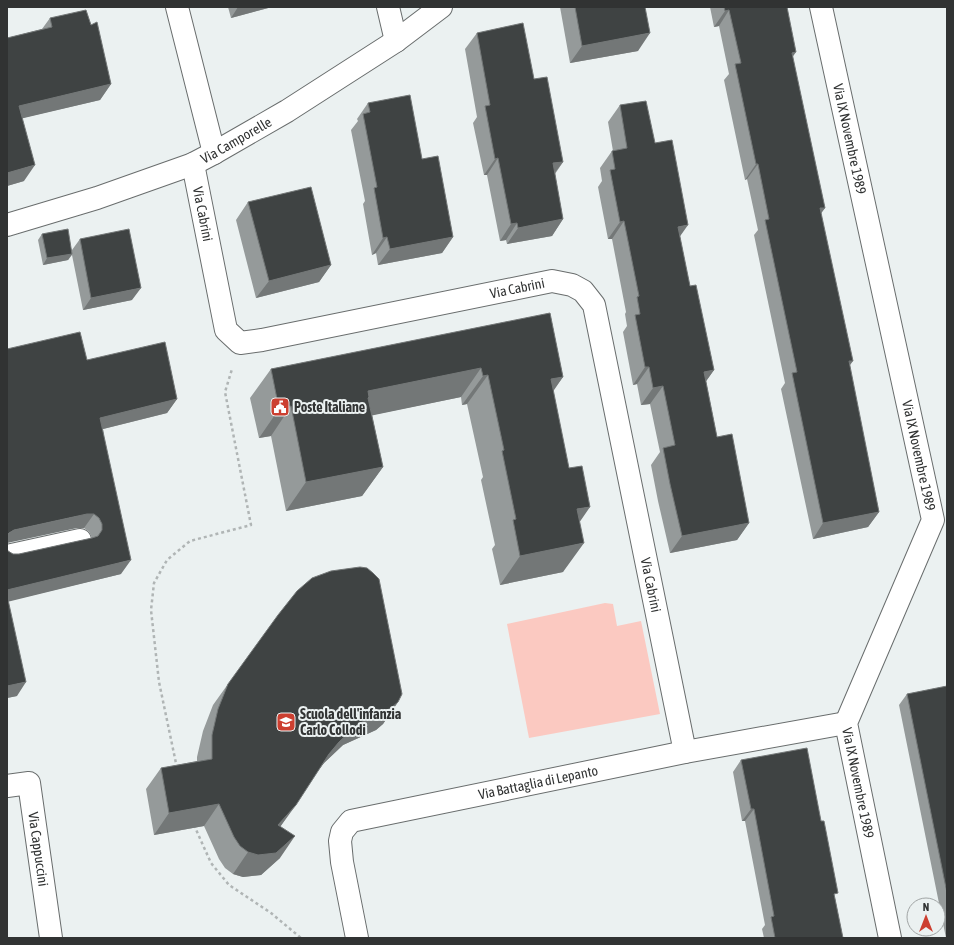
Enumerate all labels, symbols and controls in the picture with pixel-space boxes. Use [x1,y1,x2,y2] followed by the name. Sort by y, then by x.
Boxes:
[830,82,870,196] street label: Via IX Novembre 1989
[198,114,274,167] street label: Via Camporelle
[190,185,216,243] street label: Via Cabrini
[488,275,546,301] street label: Via Cabrini
[269,396,291,418] public building icon: Poste Italiane
[294,399,365,415] place label: Poste Italiane
[899,399,939,512] street label: Via IX Novembre 1989
[638,556,664,614] street label: Via Cabrini
[300,706,402,738] place label: Scuola dell'infanzia Carlo Collodi
[275,711,297,733] school or university icon: Scuola dell'infanzia Carlo Collodi
[839,726,877,840] street label: Via IX Novembre 1989
[477,762,599,803] street label: Via Battaglia di Lepanto
[25,811,52,887] street label: Via Cappuccini
[906,897,946,937] north arrow
[923,901,929,913] text: N

